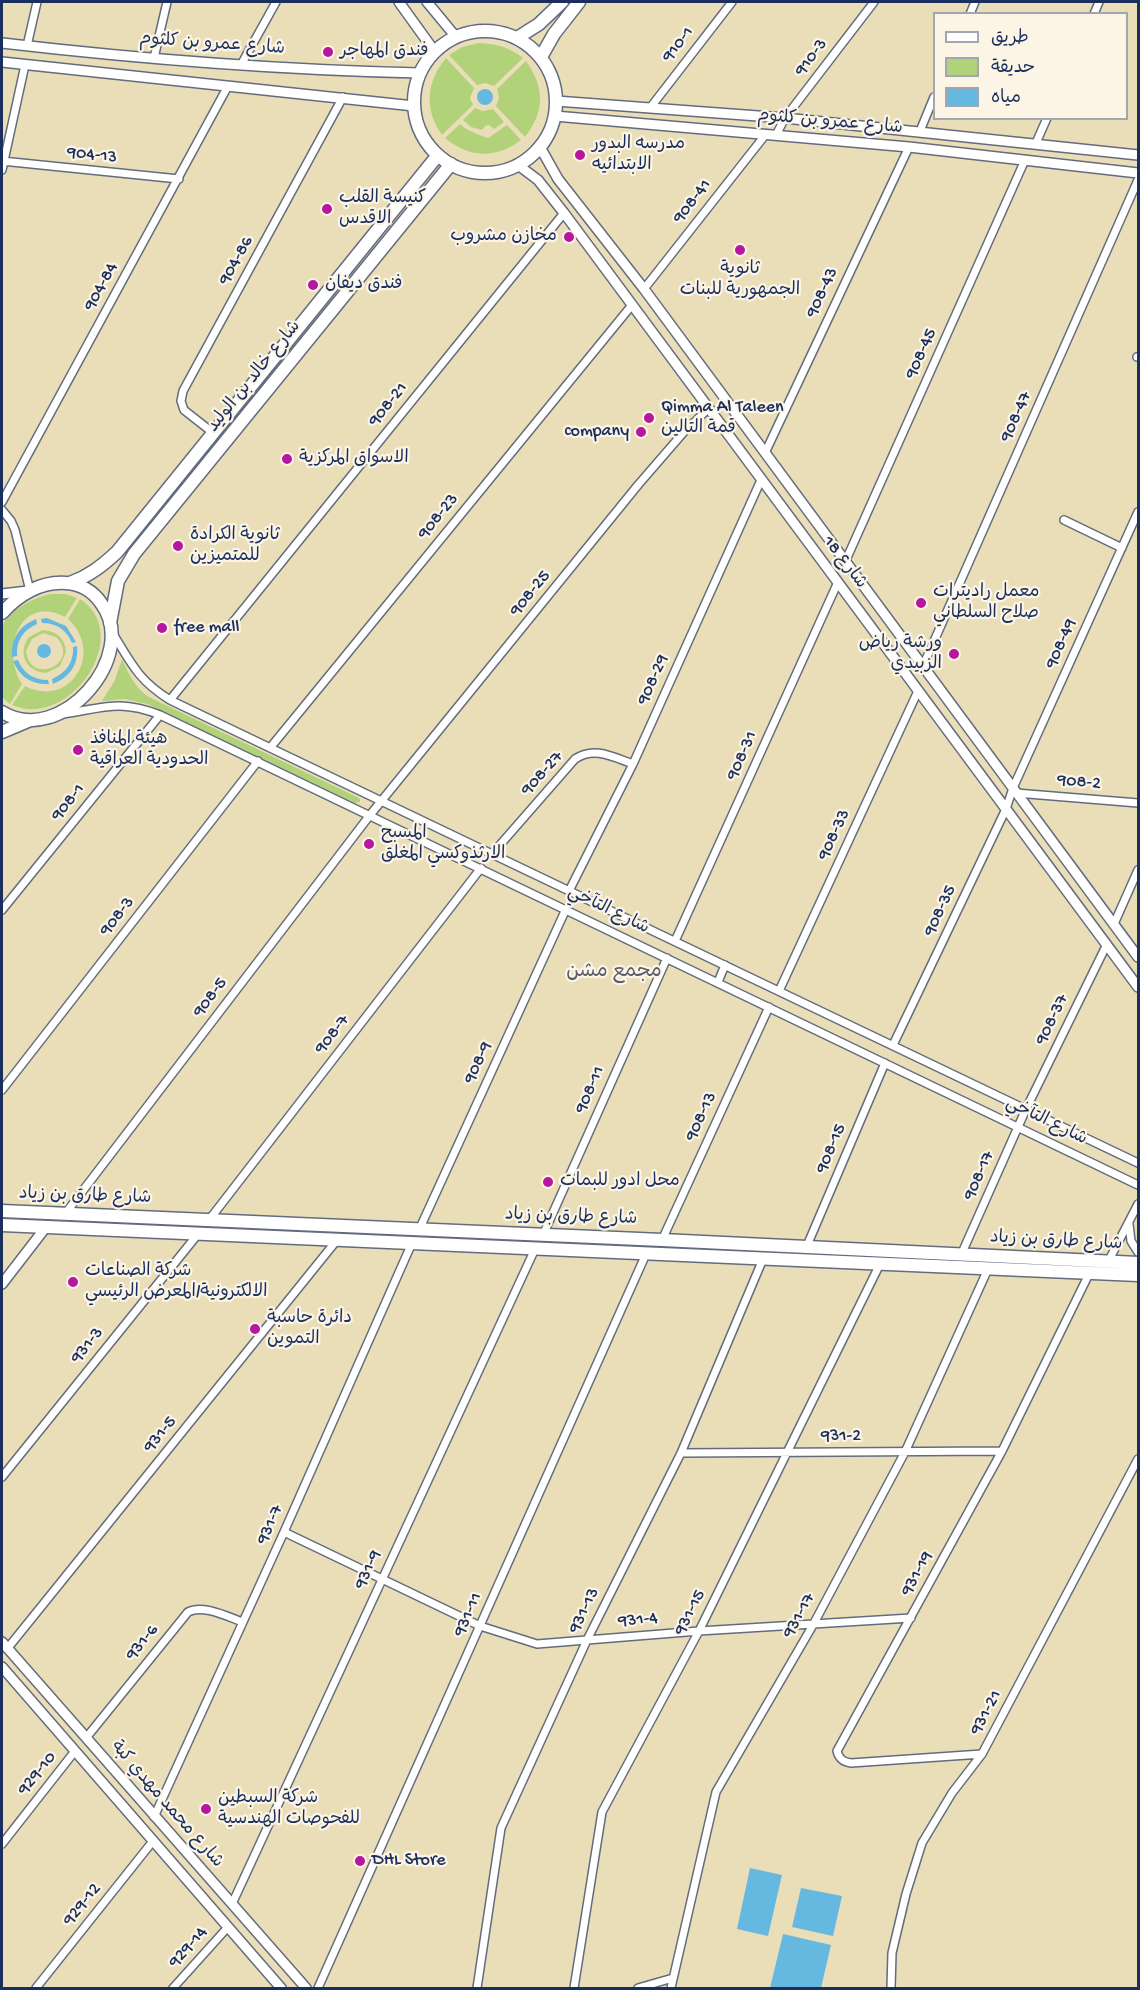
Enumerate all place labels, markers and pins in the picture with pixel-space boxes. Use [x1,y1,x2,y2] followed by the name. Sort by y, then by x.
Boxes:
[340,41,428,63] place label: فندق المهاجر
[321,45,335,59] marker: فندق المهاجر
[592,134,685,176] place label: مدرسه البدور الابتدائيه
[573,148,587,162] marker: مدرسه البدور الابتدائيه
[339,188,426,230] place label: كنيسة القلب الاقدس
[320,202,334,216] marker: كنيسة القلب الاقدس
[450,226,557,248] place label: مخازن مشروب
[562,230,576,244] marker: مخازن مشروب
[733,243,747,257] marker: ثانوية الجمهورية للبنات
[680,259,800,302] place label: ثانوية الجمهورية للبنات
[325,274,403,296] place label: فندق ديفان
[306,278,320,292] marker: فندق ديفان
[661,397,784,440] place label: Qimma Al Taleen قمة التالين
[642,411,656,425] marker: Qimma Al Taleen قمة التالين
[564,421,629,443] place label: company
[634,425,648,439] marker: company
[299,448,409,470] place label: الاسواق المركزية
[280,452,294,466] marker: الاسواق المركزية
[190,525,280,568] place label: ثانوية الكرادة للمتميزين
[171,539,185,553] marker: ثانوية الكرادة للمتميزين
[933,582,1040,624] place label: معمل راديترات صلاح السلطاني
[914,596,928,610] marker: معمل راديترات صلاح السلطاني
[174,617,239,639] place label: free mall
[155,621,169,635] marker: free mall
[859,633,942,676] place label: ورشة رياض الزبيدي
[947,647,961,661] marker: ورشة رياض الزبيدي
[90,729,208,771] place label: هيئة المنافذ الحدودية العراقية
[71,743,85,757] marker: هيئة المنافذ الحدودية العراقية
[381,823,505,866] place label: المسبح الارثذوكسي المغلق
[362,837,376,851] marker: المسبح الارثذوكسي المغلق
[560,1171,680,1193] place label: محل ادور للبمات
[541,1175,555,1189] marker: محل ادور للبمات
[85,1261,268,1304] place label: شركة الصناعات الالكترونية/المعرض الرئيسي
[66,1275,80,1289] marker: شركة الصناعات الالكترونية/المعرض الرئيسي
[267,1308,352,1350] place label: دائرة حاسبة التموين
[248,1322,262,1336] marker: دائرة حاسبة التموين
[218,1788,360,1830] place label: شركة السبطين للفحوصات الهندسية
[199,1802,213,1816] marker: شركة السبطين للفحوصات الهندسية
[372,1850,446,1872] place label: DHL Store
[353,1854,367,1868] marker: DHL Store

